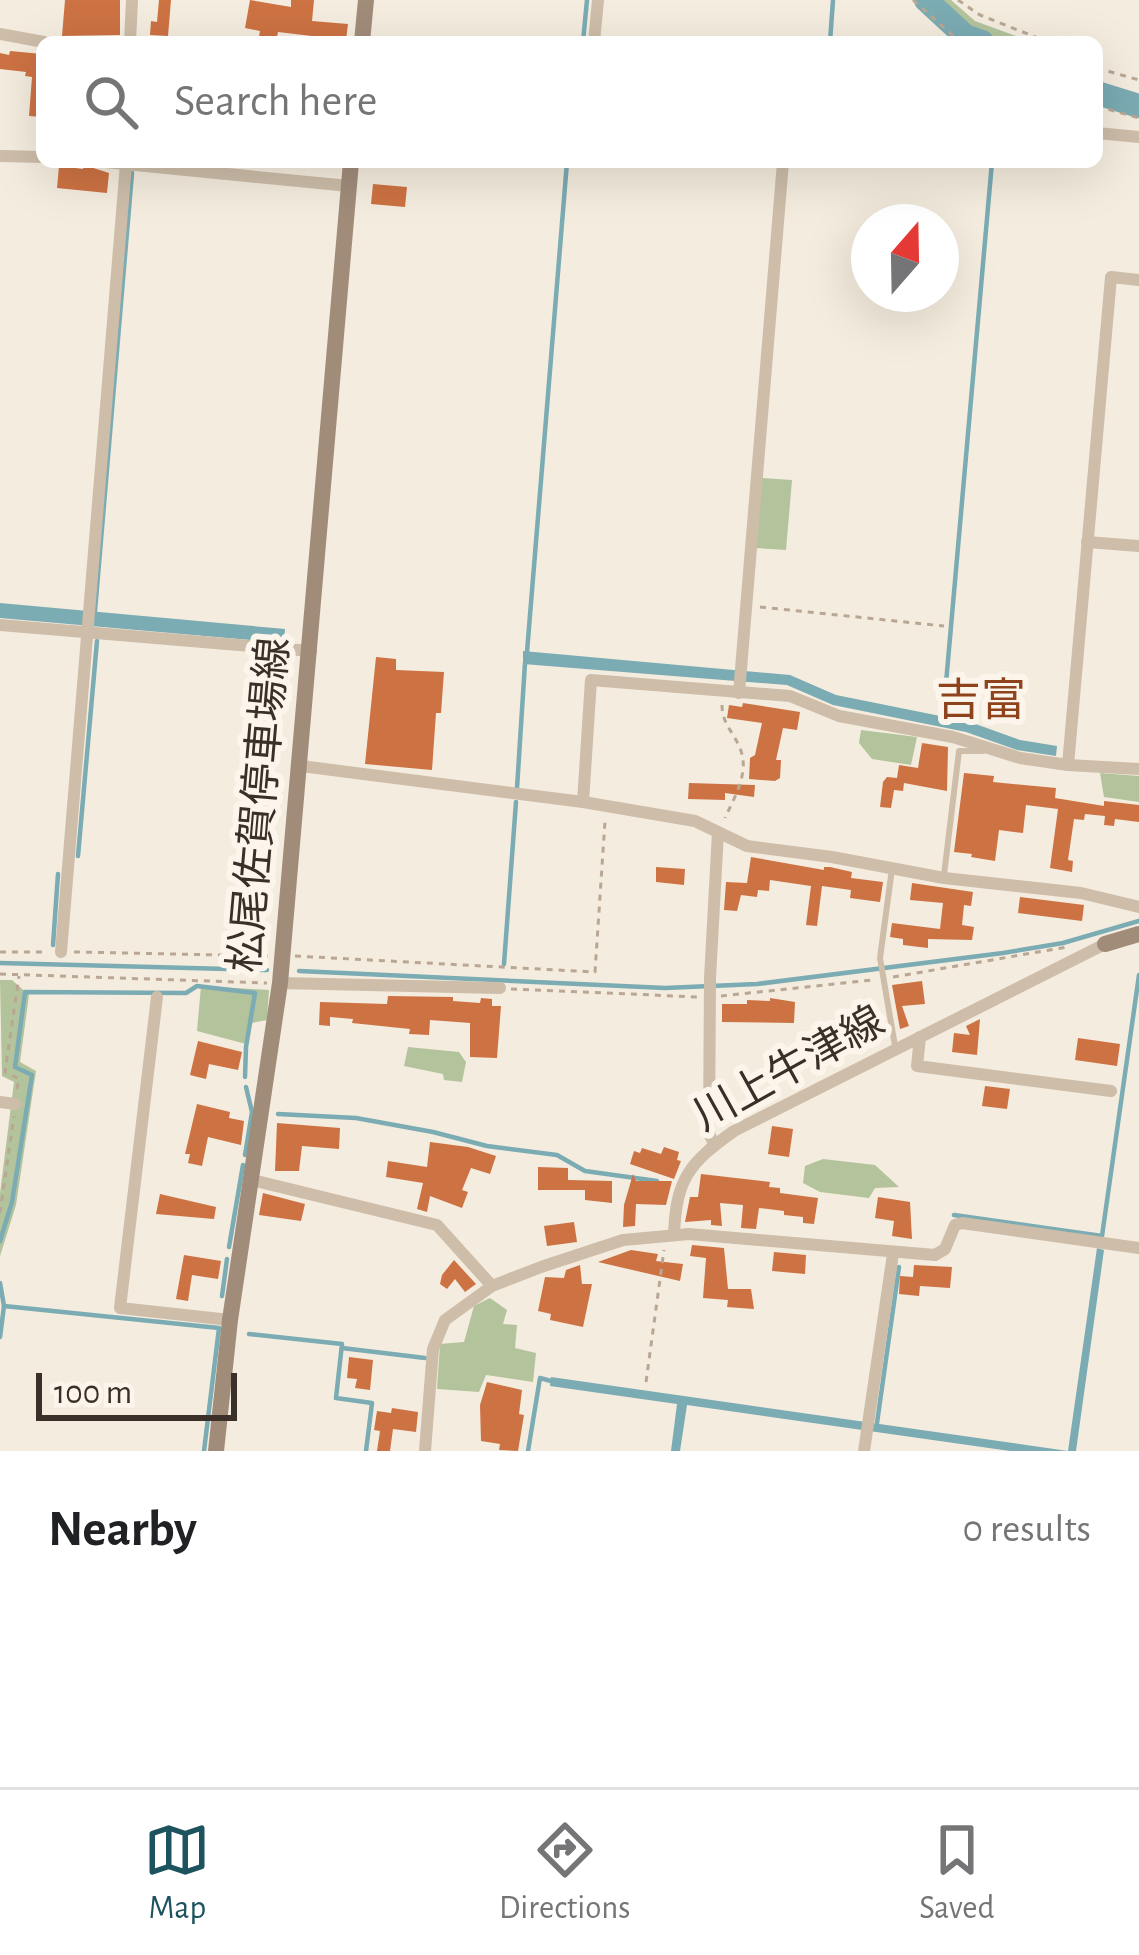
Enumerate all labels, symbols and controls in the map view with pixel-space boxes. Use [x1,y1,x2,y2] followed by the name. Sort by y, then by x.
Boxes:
[36,36,1103,168] search box
[78,69,144,135] icon: search
[174,79,377,124] text: Search here
[851,204,959,312] north arrow
[222,636,296,974] street label: 松尾佐賀停車場線
[936,677,1026,724] district label: 吉富
[686,998,891,1138] street label: 川上牛津線
[36,1367,237,1420] scale bar
[54,1377,132,1410] text: 100 m
[48,1504,197,1555] text: Nearby
[963,1510,1091,1549] text: 0 results
[144,1817,210,1929] tab: Map
[499,1817,630,1929] tab: Directions
[919,1817,995,1929] tab: Saved

